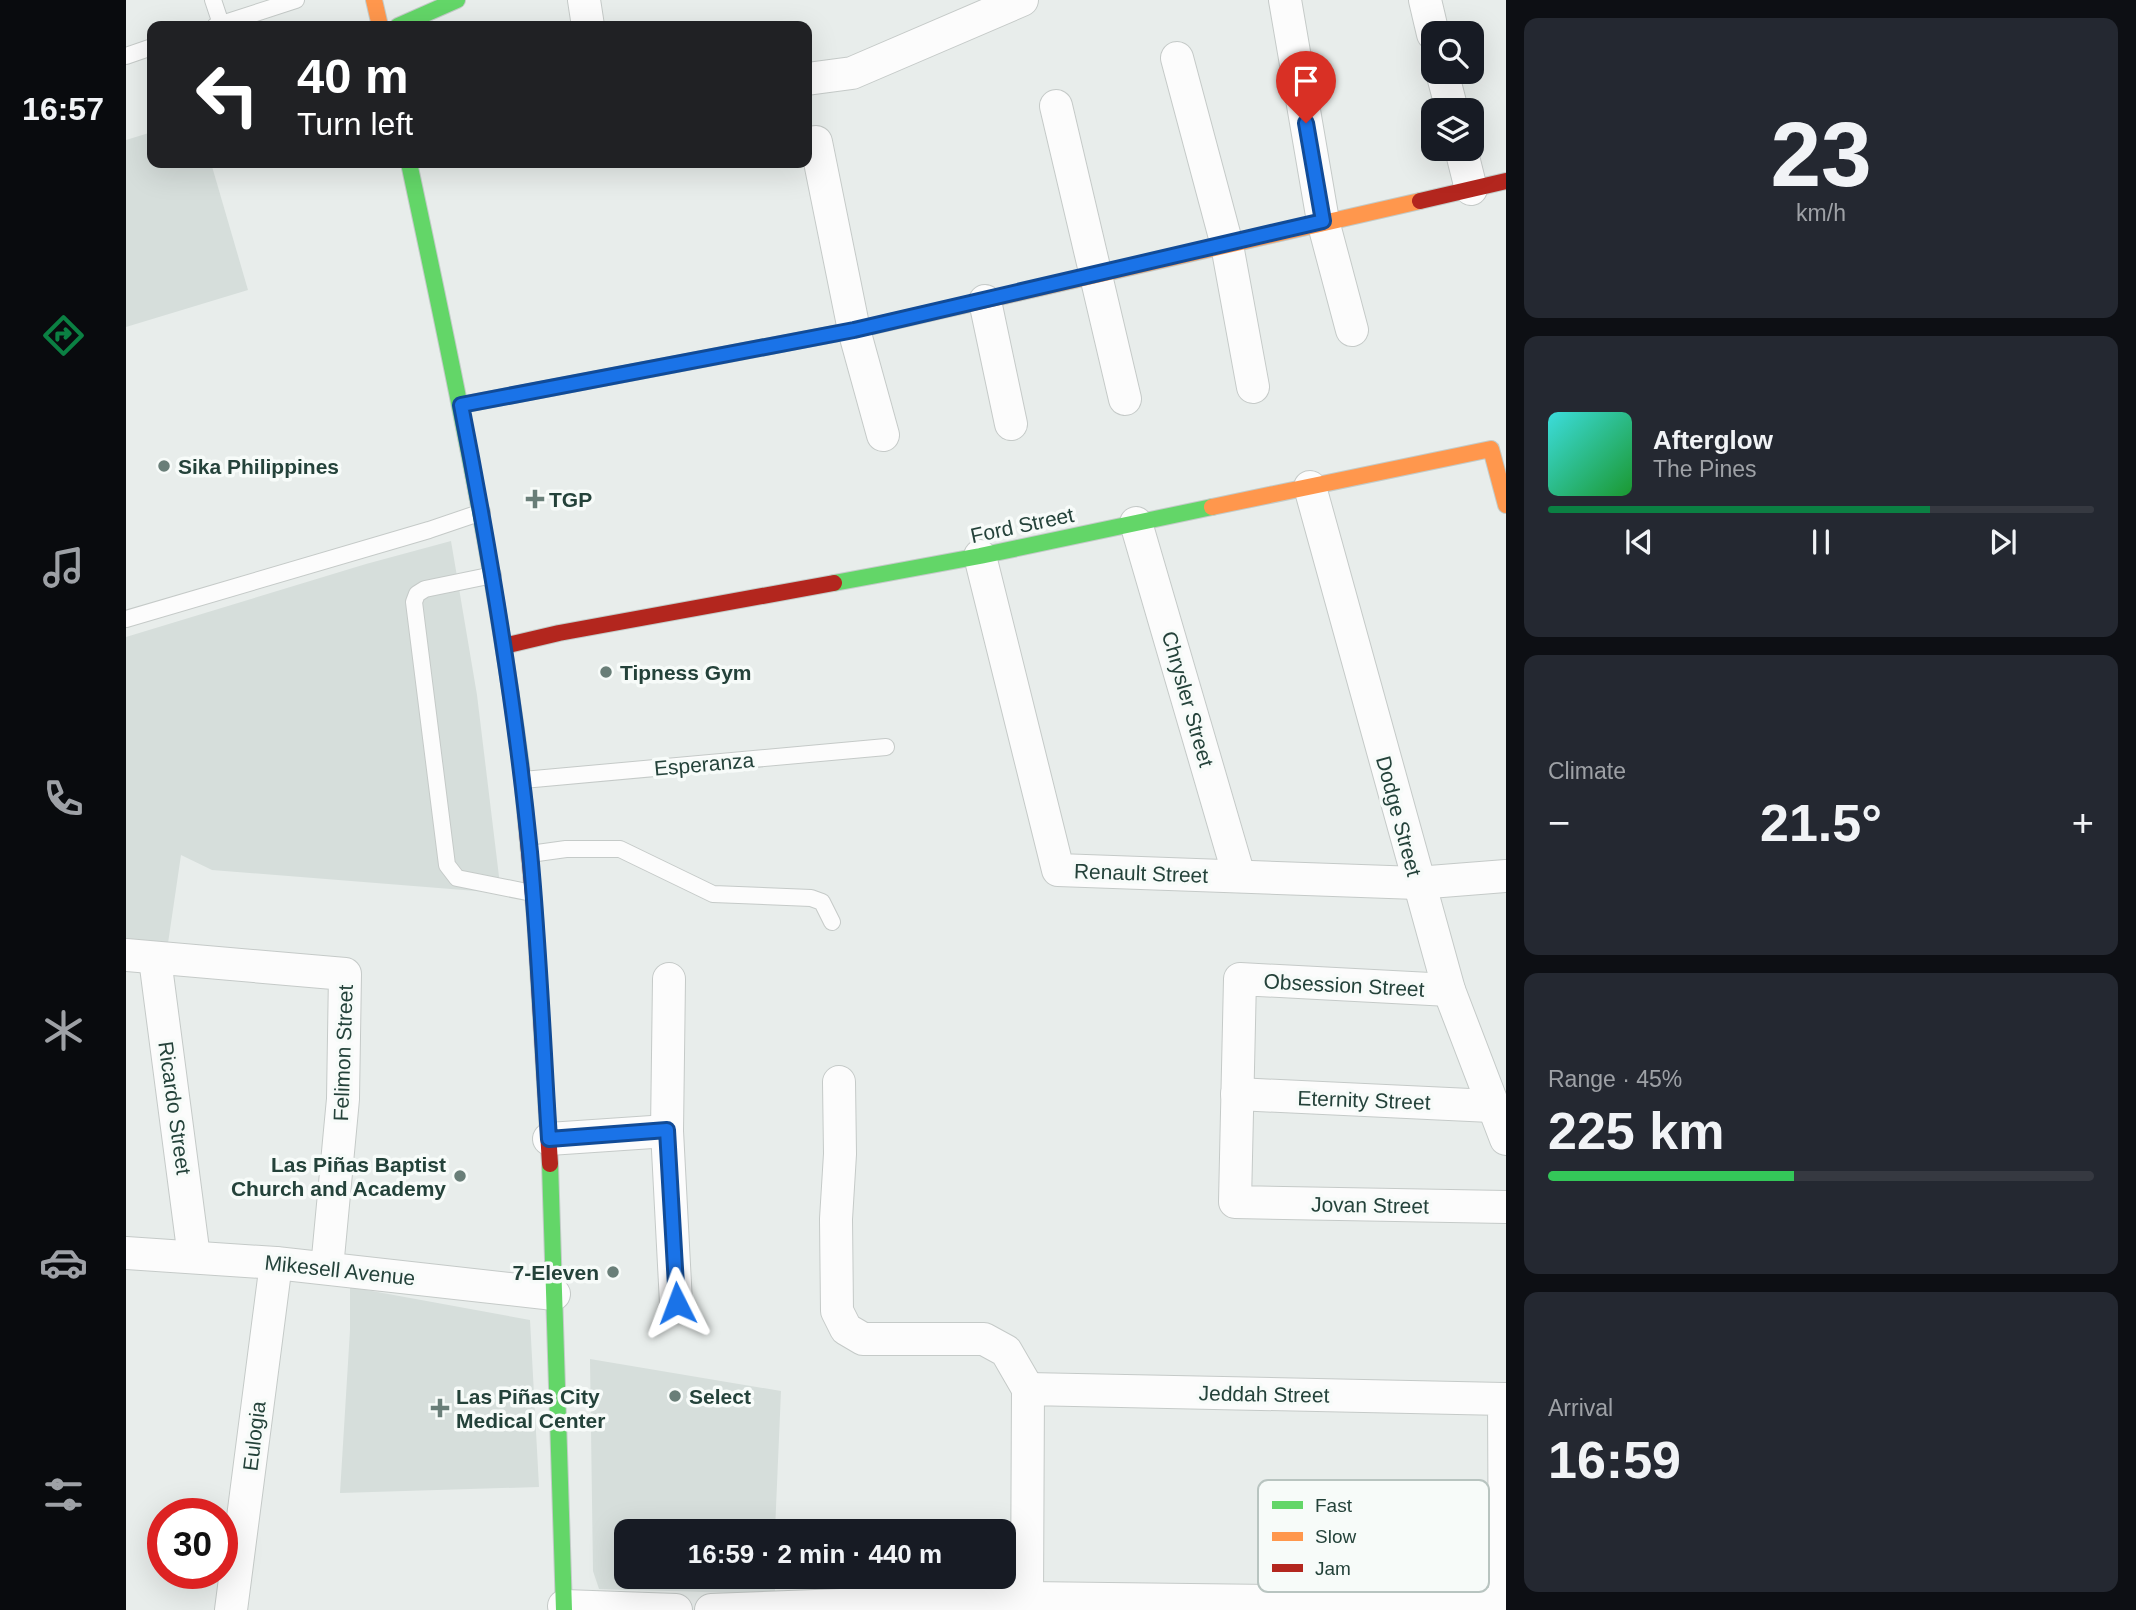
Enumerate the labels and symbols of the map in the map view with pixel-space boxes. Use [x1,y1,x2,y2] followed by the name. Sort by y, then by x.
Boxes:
[1276,51,1336,123] pin
[178,455,339,478] place label: Sika Philippines
[156,458,172,474] marker: Sika Philippines
[549,488,592,511] place label: TGP
[527,491,543,507] marker: TGP
[968,503,1076,547] street label: Ford Street
[1158,629,1218,770] street label: Chrysler Street
[620,661,752,684] place label: Tipness Gym
[598,664,614,680] marker: Tipness Gym
[653,748,755,780] street label: Esperanza
[1372,753,1426,879] street label: Dodge Street
[1074,859,1209,887] street label: Renault Street
[1263,969,1425,1001] street label: Obsession Street
[329,984,357,1122] street label: Felimon Street
[154,1040,196,1176] street label: Ricardo Street
[1297,1086,1431,1114] street label: Eternity Street
[231,1153,446,1200] place label: Las Piñas Baptist Church and Academy
[452,1168,468,1184] marker: Las Piñas Baptist Church and Academy
[1311,1192,1429,1218] street label: Jovan Street
[264,1251,416,1289] street label: Mikesell Avenue
[513,1261,599,1284] place label: 7-Eleven
[605,1264,621,1280] marker: 7-Eleven
[640,1266,714,1340] position arrow
[1198,1381,1330,1407] street label: Jeddah Street
[456,1385,605,1432] place label: Las Piñas City Medical Center
[689,1385,751,1408] place label: Select
[667,1388,683,1404] marker: Select
[430,1398,450,1418] marker: Las Piñas City Medical Center
[238,1400,270,1472] street label: Eulogia
[1258,1480,1489,1592] legend
[1315,1495,1353,1516] text: Fast
[147,1498,238,1589] speed limit sign: 30
[1315,1526,1356,1547] text: Slow
[1315,1558,1351,1579] text: Jam

